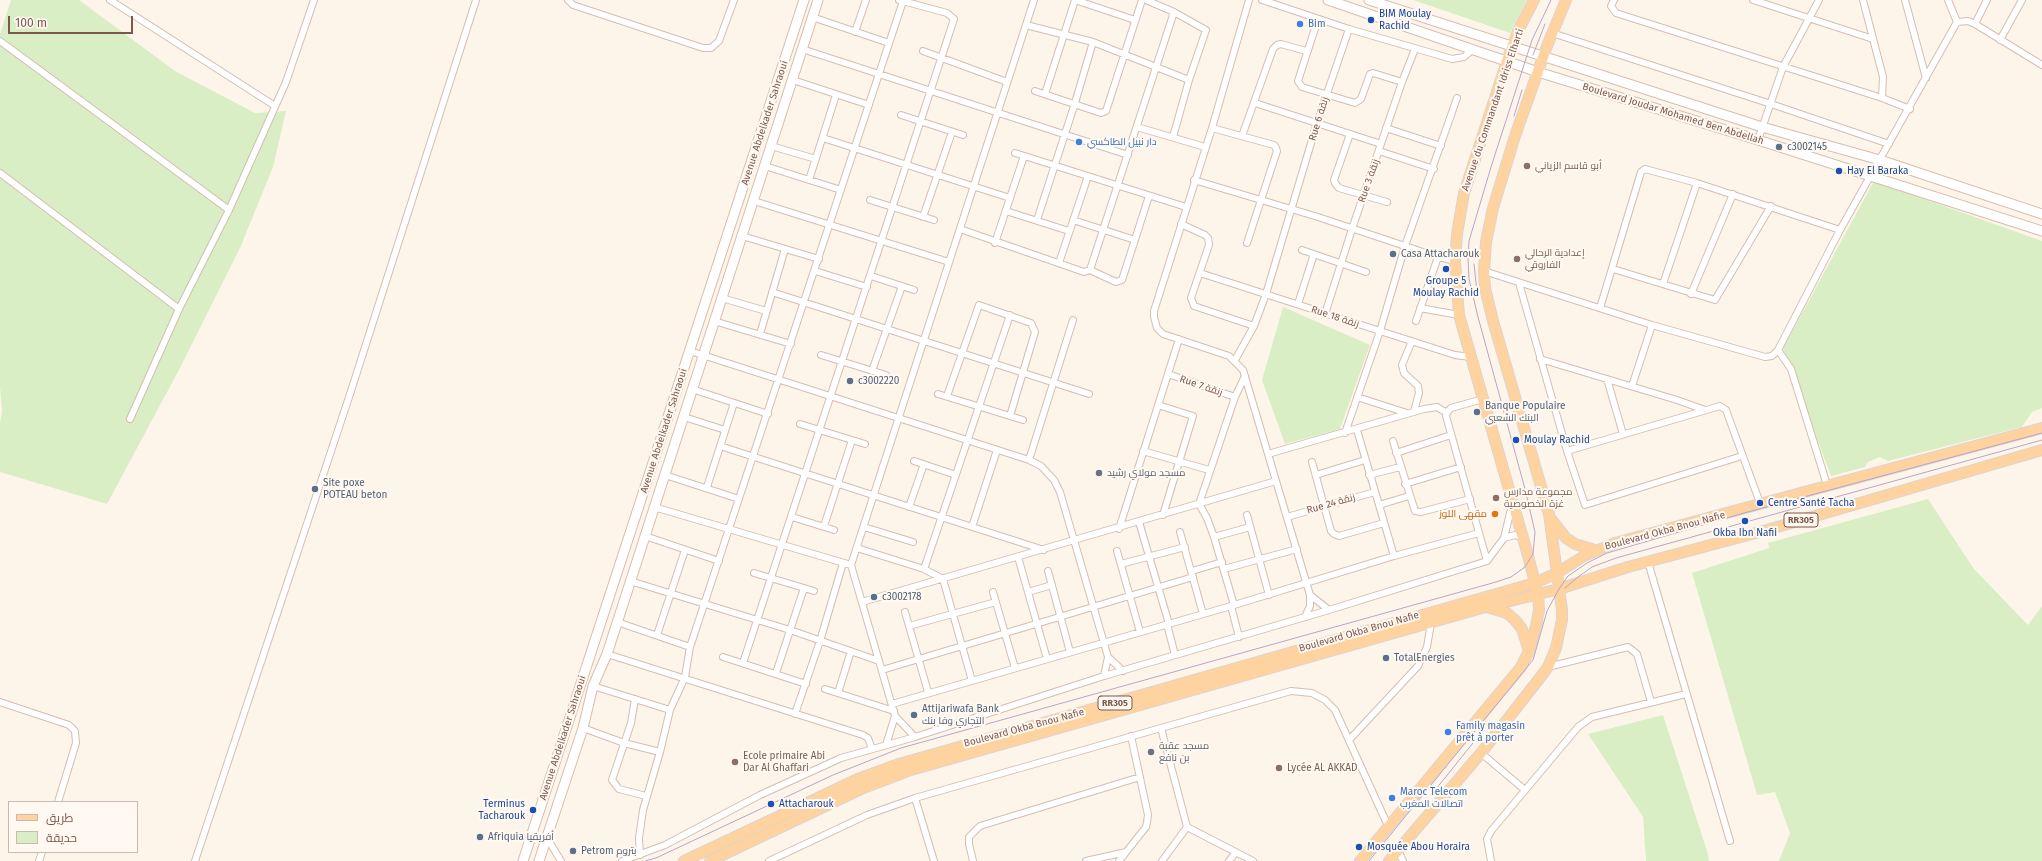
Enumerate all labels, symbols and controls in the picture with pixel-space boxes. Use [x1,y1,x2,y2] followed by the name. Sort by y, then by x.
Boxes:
[10,8,135,34] scale bar
[1379,8,1431,32] place label: BIM Moulay Rachid
[1366,15,1376,25] marker: BIM Moulay Rachid
[15,16,47,30] text: 100 m
[1308,18,1325,30] place label: Bim
[1295,19,1305,29] marker: Bim
[1460,27,1526,193] street label: Avenue du Commandant Idriss Elharti
[739,59,791,187] street label: Avenue Abdelkader Sahraoui
[1581,81,1765,147] street label: Boulevard Joudar Mohamed Ben Abdellah
[1307,96,1331,142] street label: Rue 6 زنقة
[1087,136,1157,148] place label: دار نبيل الطاكسي
[1074,137,1084,147] marker: دار نبيل الطاكسي
[1787,141,1827,153] place label: c3002145
[1774,142,1784,152] marker: c3002145
[1356,158,1382,204] street label: Rue 3 زنقة
[1535,160,1602,172] place label: أبو قاسم الزياني
[1522,161,1532,171] marker: أبو قاسم الزياني
[1847,165,1908,177] place label: Hay El Baraka
[1834,166,1844,176] marker: Hay El Baraka
[1525,247,1585,270] place label: إعدادية الرحالي الفاروقي
[1401,248,1479,260] place label: Casa Attacharouk
[1388,249,1398,259] marker: Casa Attacharouk
[1512,254,1522,264] marker: إعدادية الرحالي الفاروقي
[1441,264,1451,274] marker: Groupe 5 Moulay Rachid
[1413,275,1479,298] place label: Groupe 5 Moulay Rachid
[1309,304,1361,330] street label: Rue 18 زنقة
[638,367,690,495] street label: Avenue Abdelkader Sahraoui
[1178,373,1224,399] street label: Rue 7 زنقة
[858,375,899,387] place label: c3002220
[845,376,855,386] marker: c3002220
[1485,400,1566,424] place label: Banque Populaire البنك الشعبي
[1472,407,1482,417] marker: Banque Populaire البنك الشعبي
[1524,434,1590,446] place label: Moulay Rachid
[1511,435,1521,445] marker: Moulay Rachid
[1107,467,1185,479] place label: مسجد مولاي رشيد
[1094,468,1104,478] marker: مسجد مولاي رشيد
[323,477,387,500] place label: Site poxe POTEAU beton
[310,484,320,494] marker: Site poxe POTEAU beton
[1504,486,1573,510] place label: مجموعة مدارس غزة الخصوصية
[1305,491,1357,517] street label: Rue 24 زنقة
[1491,493,1501,503] marker: مجموعة مدارس غزة الخصوصية
[1768,497,1854,509] place label: Centre Santé Tacha
[1755,498,1765,508] marker: Centre Santé Tacha
[1439,508,1487,520] place label: مقهى اللوز
[1490,509,1500,519] marker: مقهى اللوز
[1604,509,1726,553] street label: Boulevard Okba Bnou Nafie
[1784,513,1818,527] road number: RR305
[1740,516,1750,526] marker: Okba Ibn Nafii
[1713,527,1777,539] place label: Okba Ibn Nafii
[882,591,922,603] place label: c3002178
[869,592,879,602] marker: c3002178
[1298,609,1420,655] street label: Boulevard Okba Bnou Nafie
[1394,652,1455,664] place label: TotalEnergies
[1381,653,1391,663] marker: TotalEnergies
[537,674,589,802] street label: Avenue Abdelkader Sahraoui
[1098,696,1132,710] road number: RR305
[922,703,999,726] place label: Attijariwafa Bank التجاري وفا بنك
[963,706,1085,750] street label: Boulevard Okba Bnou Nafie
[909,710,919,720] marker: Attijariwafa Bank التجاري وفا بنك
[1456,720,1525,744] place label: Family magasin prêt à porter
[1443,727,1453,737] marker: Family magasin prêt à porter
[1159,740,1209,764] place label: مسجد عقبة بن نافع
[1146,747,1156,757] marker: مسجد عقبة بن نافع
[743,750,825,774] place label: Ecole primaire Abi Dar Al Ghaffari
[730,757,740,767] marker: Ecole primaire Abi Dar Al Ghaffari
[1287,762,1357,774] place label: Lycée AL AKKAD
[1274,763,1284,773] marker: Lycée AL AKKAD
[1400,786,1467,810] place label: Maroc Telecom اتصالات المغرب
[1387,793,1397,803] marker: Maroc Telecom اتصالات المغرب
[478,798,525,822] place label: Terminus Tacharouk
[779,798,834,810] place label: Attacharouk
[766,799,776,809] marker: Attacharouk
[8,801,138,853] legend
[528,805,538,815] marker: Terminus Tacharouk
[46,811,73,825] text: طريق
[46,831,77,845] text: حديقة
[488,831,554,843] place label: Afriquia أفريقيا
[475,832,485,842] marker: Afriquia أفريقيا
[1367,841,1470,853] place label: Mosquée Abou Horaira
[1354,842,1364,852] marker: Mosquée Abou Horaira
[581,845,637,857] place label: Petrom بتروم
[568,846,578,856] marker: Petrom بتروم

